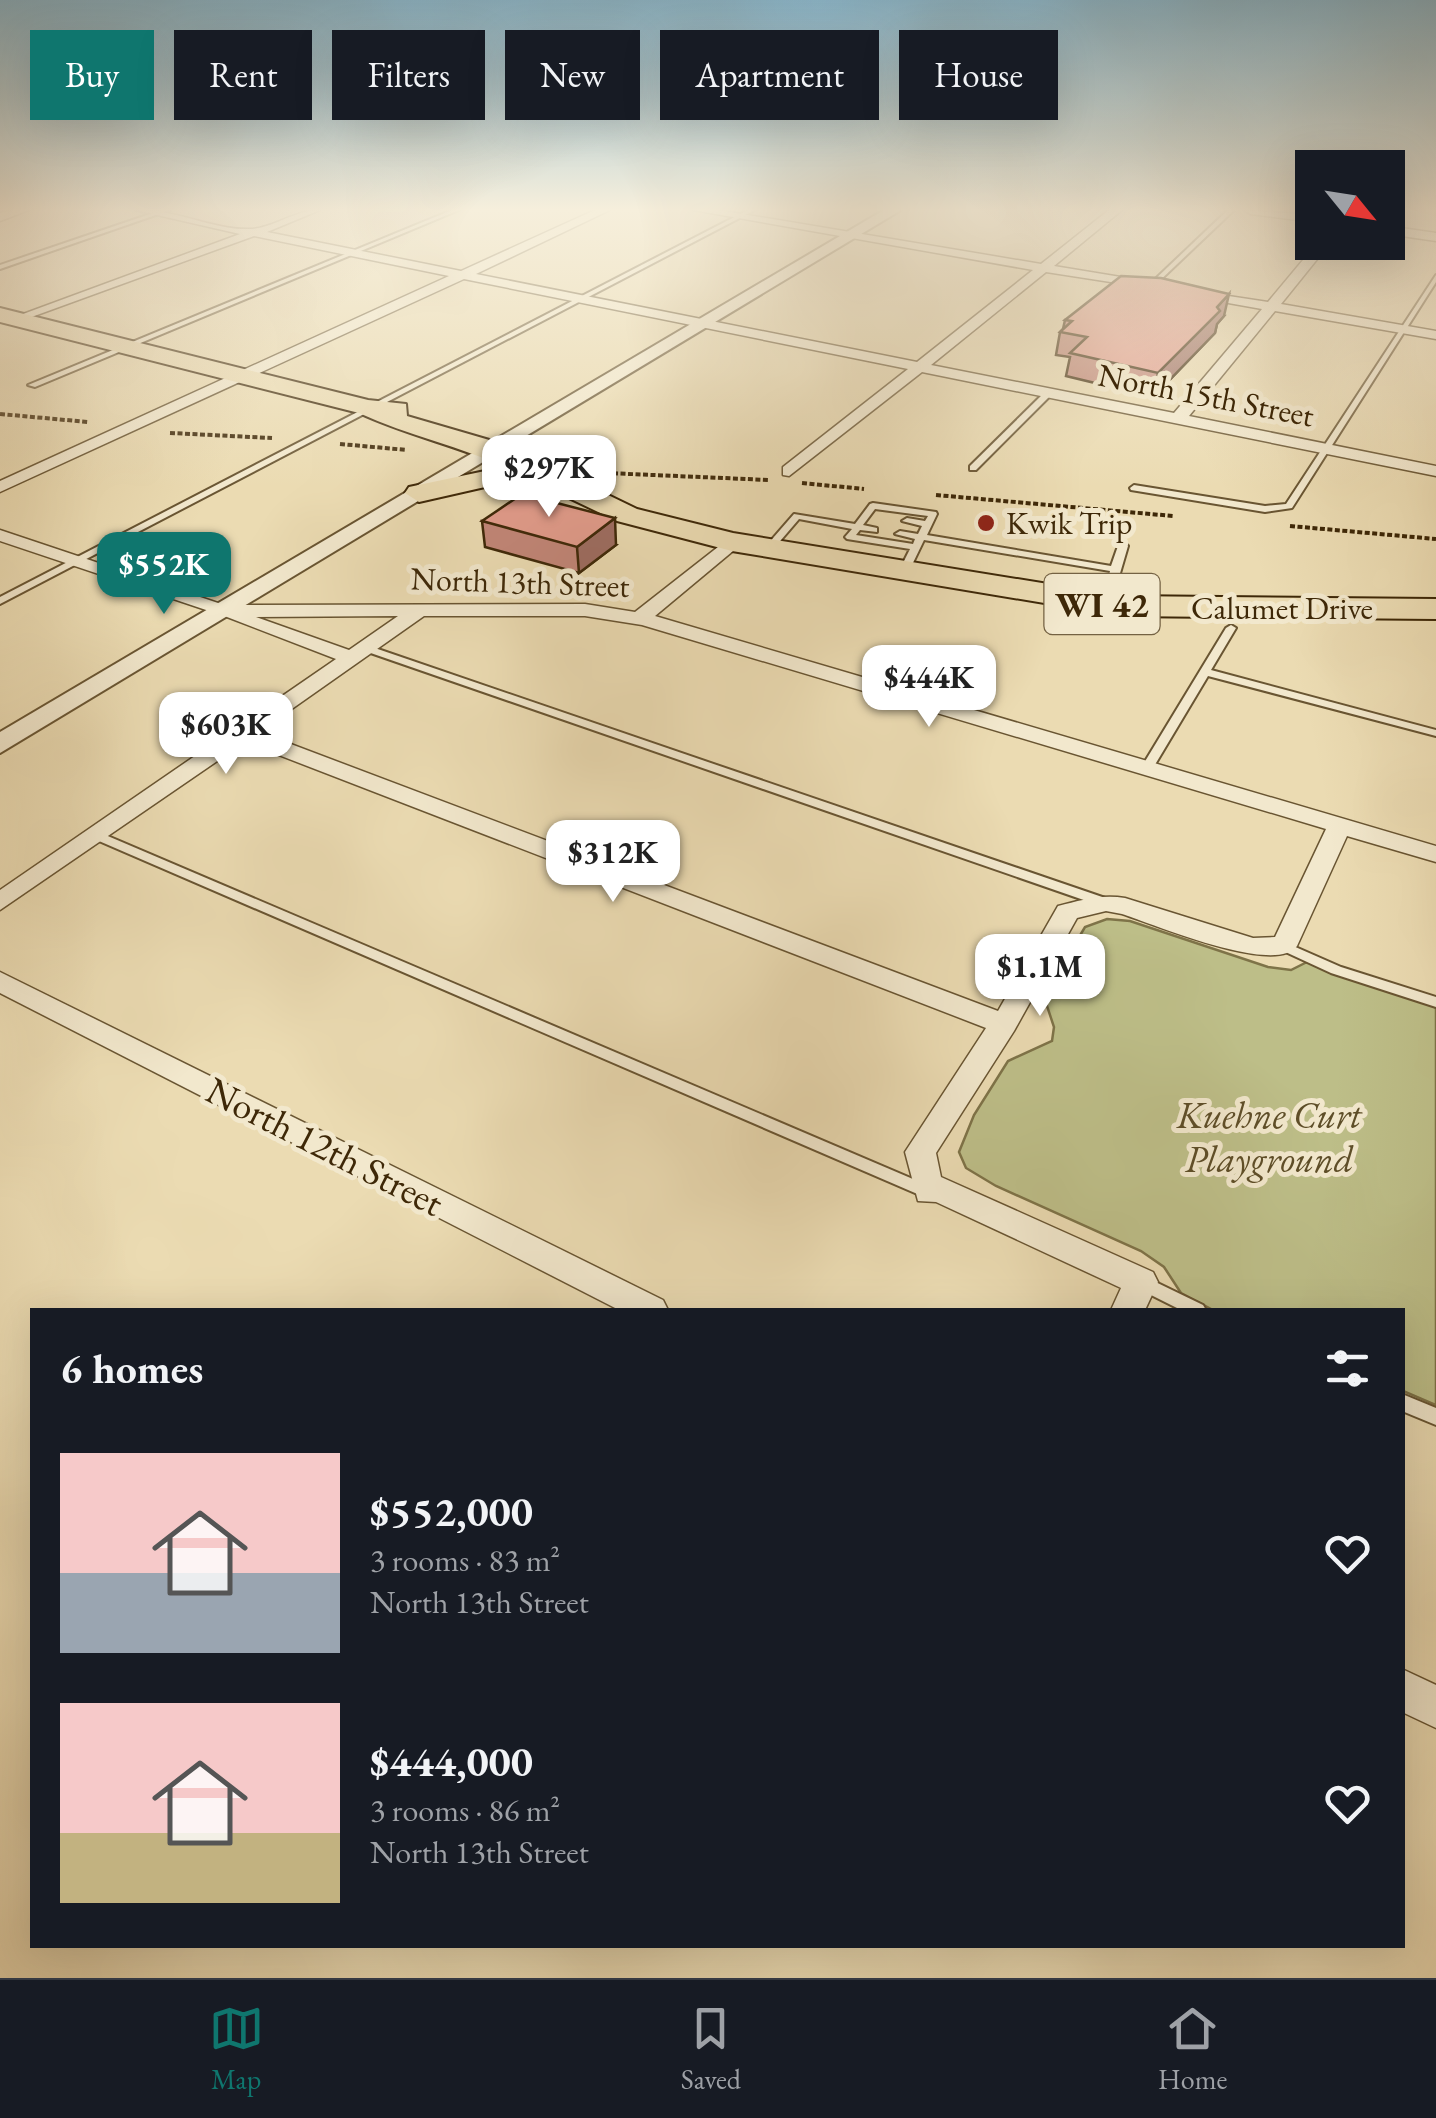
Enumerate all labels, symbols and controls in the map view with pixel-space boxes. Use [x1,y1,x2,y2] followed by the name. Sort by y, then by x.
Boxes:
[30,30,154,120] chip: Buy
[174,30,312,120] chip: Rent
[332,30,485,120] chip: Filters
[505,30,640,120] chip: New
[660,30,879,120] chip: Apartment
[899,30,1058,120] chip: House
[1295,150,1405,260] north arrow
[1295,150,1405,260] map controls
[1095,354,1317,436] street label: North 15th Street
[479,435,619,520] pin: $297K
[504,446,594,488] text: $297K
[1006,502,1132,544] place label: Kwik Trip
[975,512,997,534] marker: Kwik Trip
[94,532,234,617] pin: $552K
[119,543,209,585] text: $552K
[410,557,630,607] street label: North 13th Street
[1044,574,1160,634] road number: WI 42
[1191,587,1373,629] street label: Calumet Drive
[859,645,999,730] pin: $444K
[884,656,974,698] text: $444K
[156,692,296,777] pin: $603K
[181,703,271,745] text: $603K
[543,820,683,905] pin: $312K
[568,831,658,873] text: $312K
[970,934,1110,1019] pin: $1.1M
[997,945,1083,987] text: $1.1M
[198,1065,452,1227] street label: North 12th Street
[1176,1090,1363,1183] park label: Kuehne Curt Playground
[60,1341,203,1396] text: 6 homes
[1320,1341,1375,1396] icon: filters
[370,1484,533,1539] text: $552,000
[140,1493,260,1613] icon: home
[1320,1526,1375,1581] icon: heart
[370,1539,560,1581] text: 3 rooms · 83 m²
[370,1581,589,1623] text: North 13th Street
[370,1734,533,1789] text: $444,000
[140,1743,260,1863] icon: home
[1320,1776,1375,1831] icon: heart
[370,1789,560,1831] text: 3 rooms · 86 m²
[370,1831,589,1873] text: North 13th Street
[209,2001,264,2097] tab: Map
[681,2001,741,2097] tab: Saved
[1158,2001,1227,2097] tab: Home

